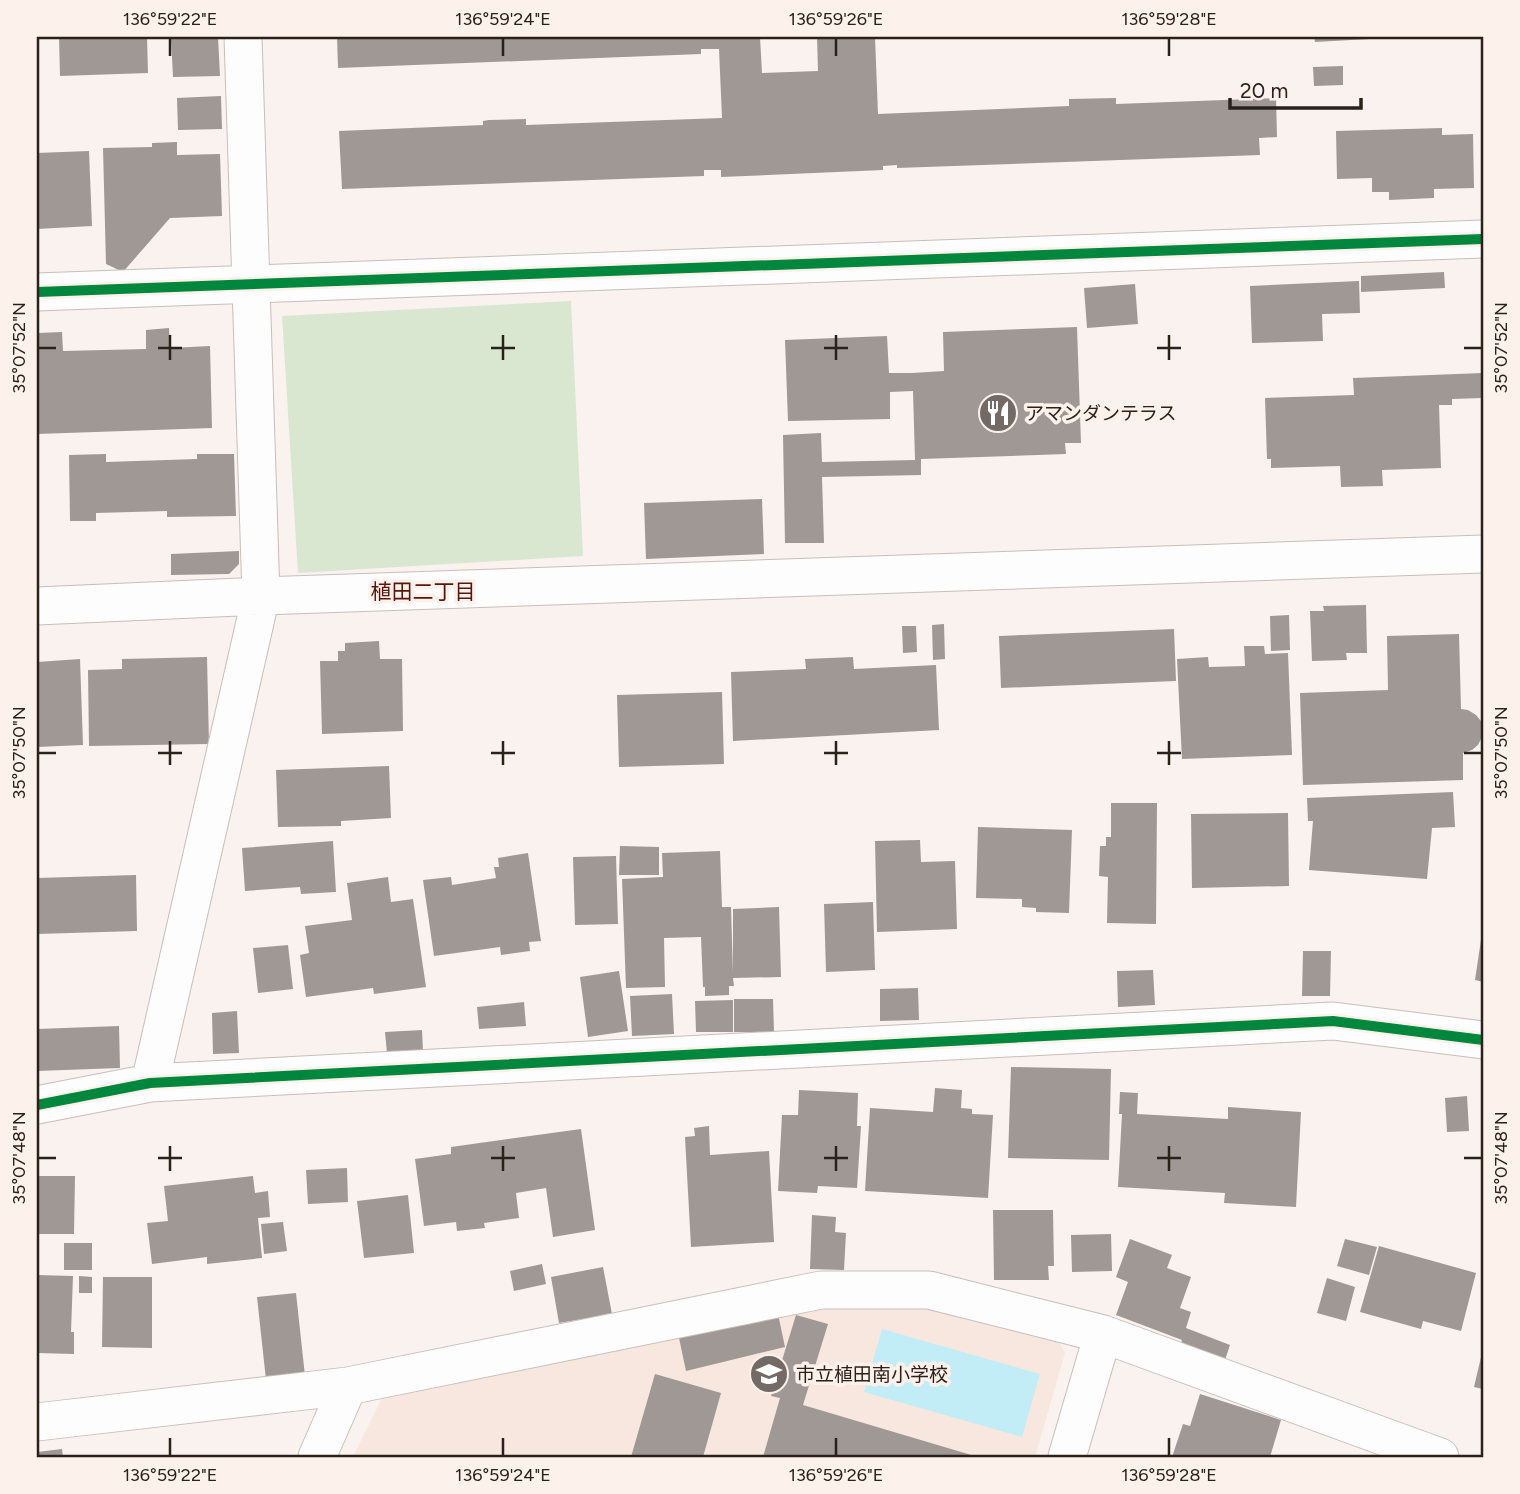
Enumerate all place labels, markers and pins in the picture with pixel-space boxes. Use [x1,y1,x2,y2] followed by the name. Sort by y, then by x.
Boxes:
[977,392,1019,434] restaurant icon: アマンダンテラス
[1025,402,1177,425] place label: アマンダンテラス
[748,1353,790,1395] school or university icon: 市立植田南小学校
[796,1363,948,1386] place label: 市立植田南小学校

